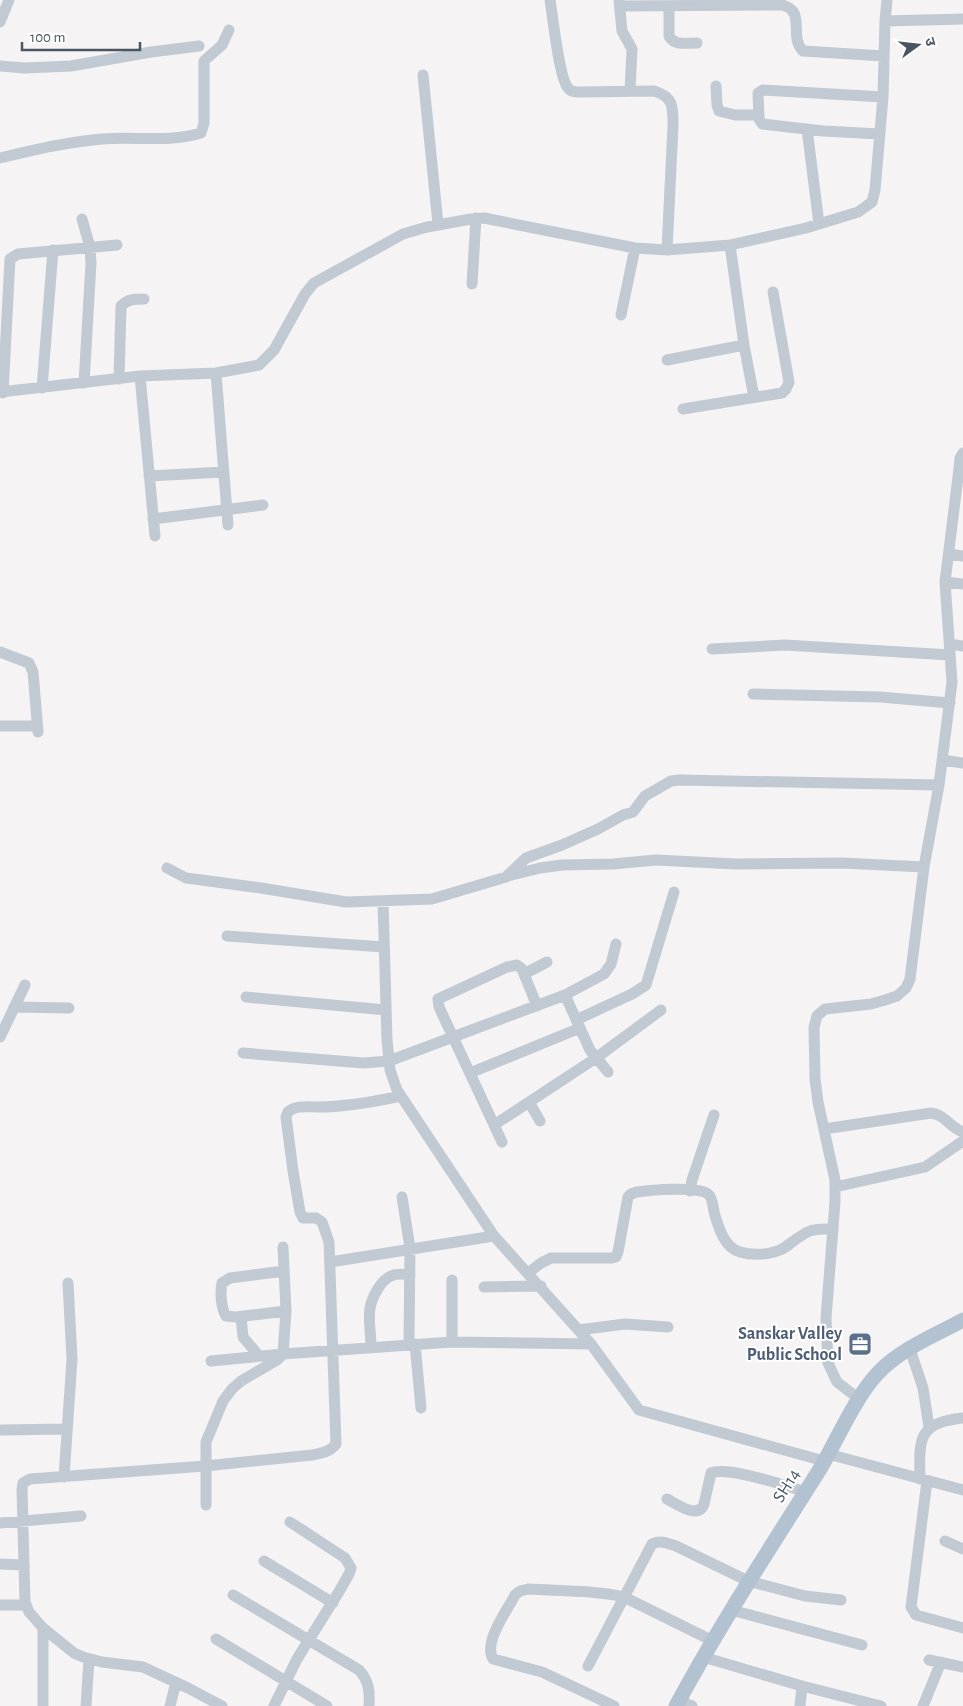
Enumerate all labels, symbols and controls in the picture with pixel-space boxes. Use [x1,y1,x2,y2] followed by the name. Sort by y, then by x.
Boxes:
[22,20,140,52] scale bar
[893,20,943,70] north arrow
[30,30,65,45] text: 100 m
[922,36,938,48] text: उ
[738,1325,843,1364] place label: Sanskar Valley Public School
[847,1331,873,1357] office icon: Sanskar Valley Public School
[770,1466,804,1506] street label: SH14

